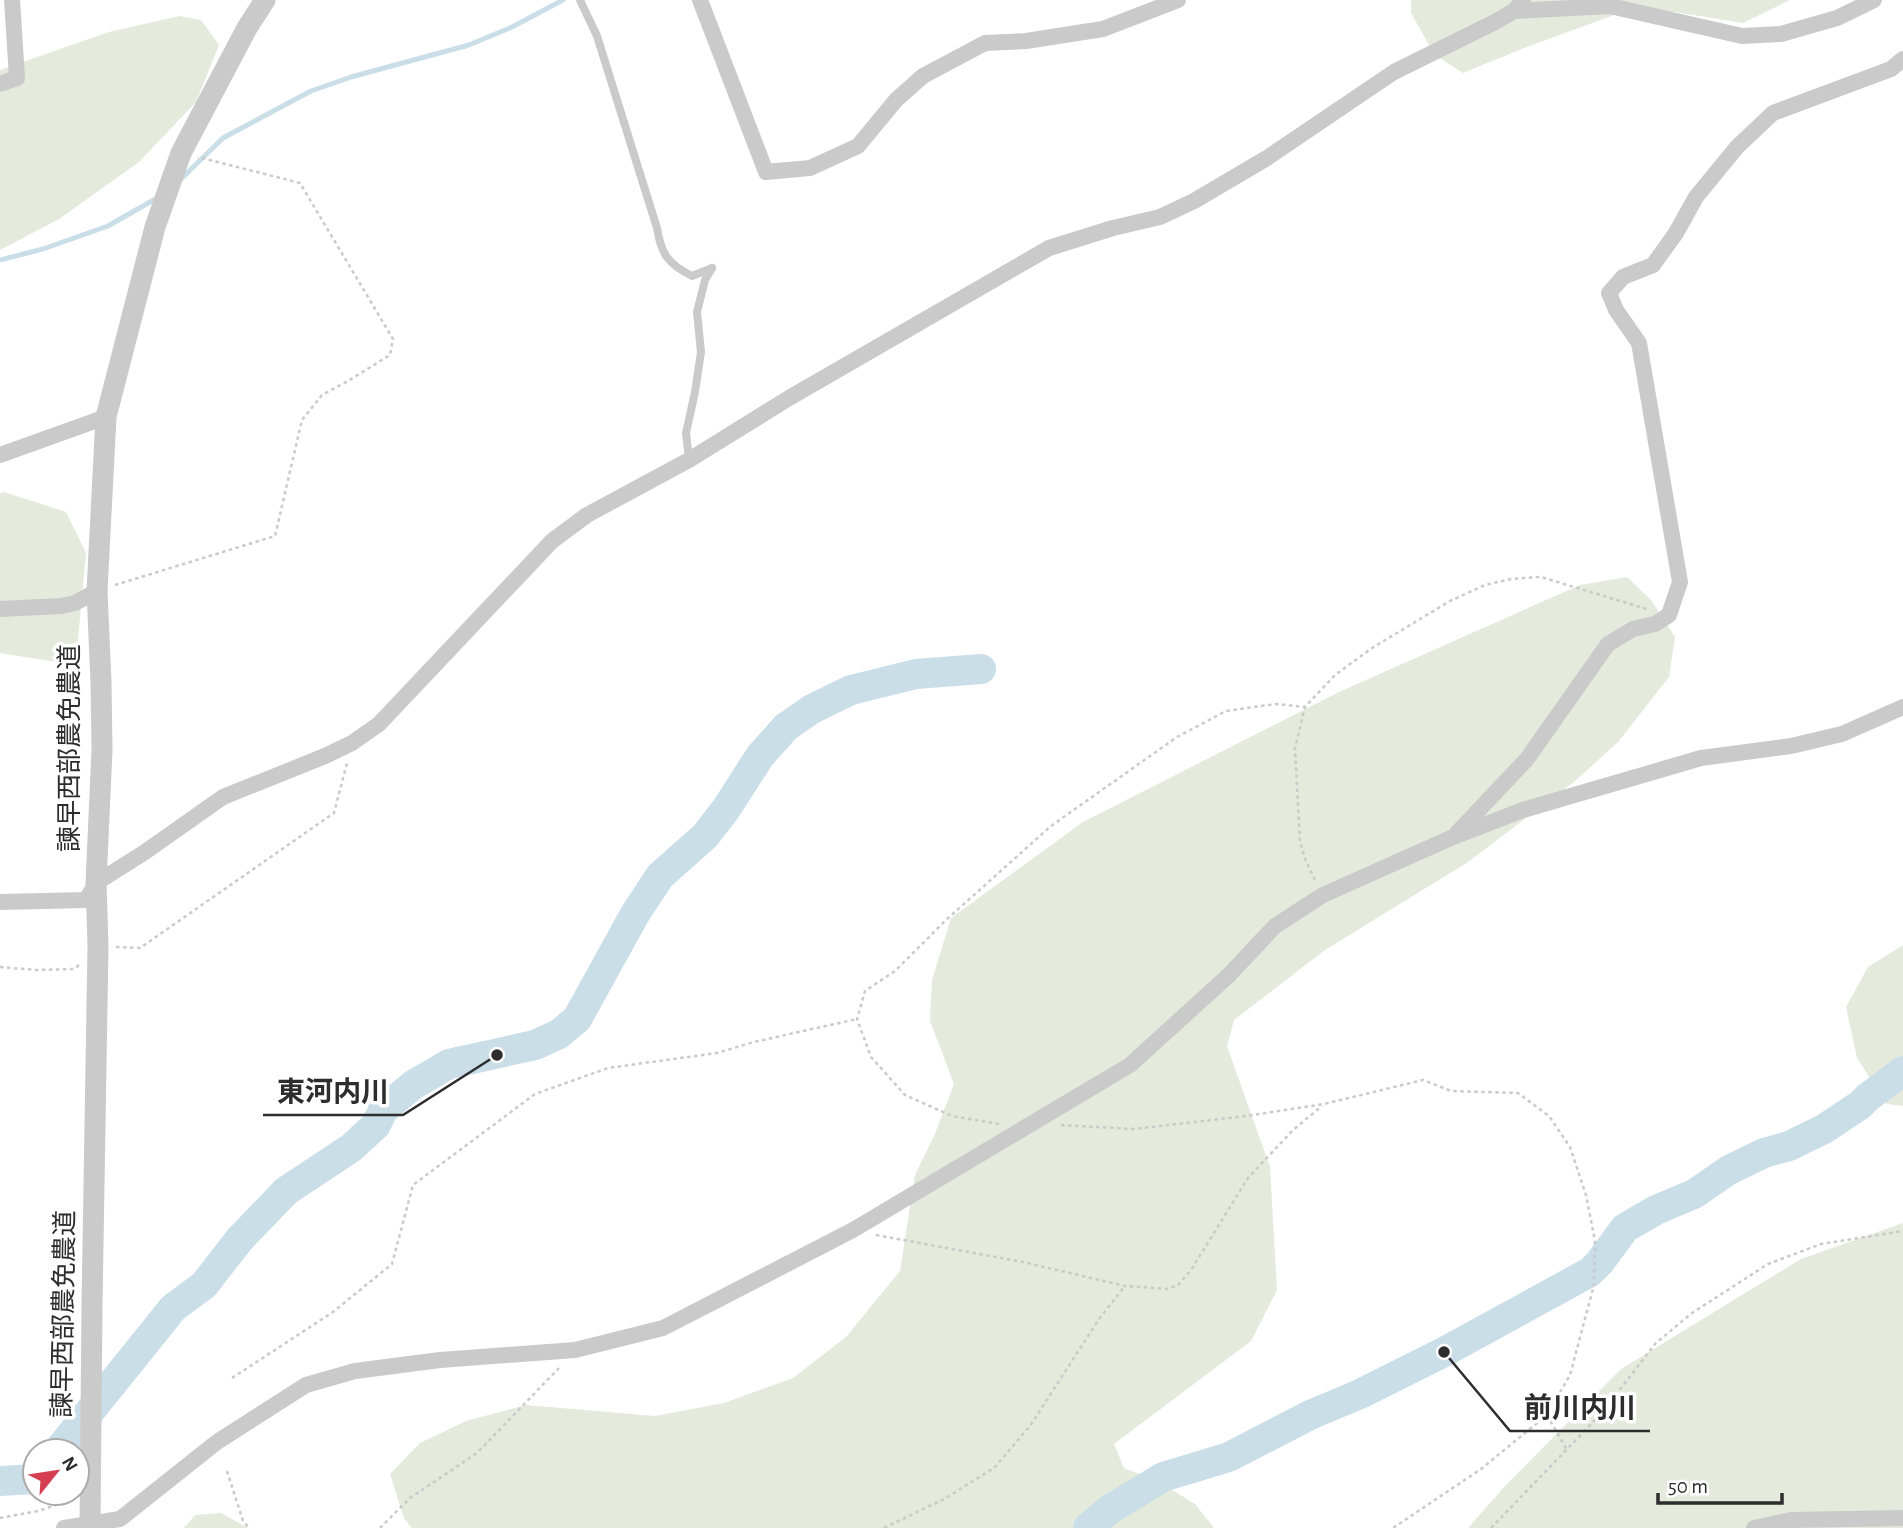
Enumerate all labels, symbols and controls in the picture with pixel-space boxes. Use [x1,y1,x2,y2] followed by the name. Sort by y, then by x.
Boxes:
[55,644,83,852] street label: 諫早西部農免農道
[263,1066,403,1115] callout: 東河内川
[277,1077,389,1107] text: 東河内川
[47,1210,79,1418] street label: 諫早西部農免農道
[1510,1382,1650,1431] callout: 前川内川
[1524,1392,1636,1423] text: 前川内川
[21,1437,91,1507] north arrow
[58,1454,81,1475] text: N
[1658,1462,1782,1506] scale bar
[1668,1476,1708,1497] text: 50 m

